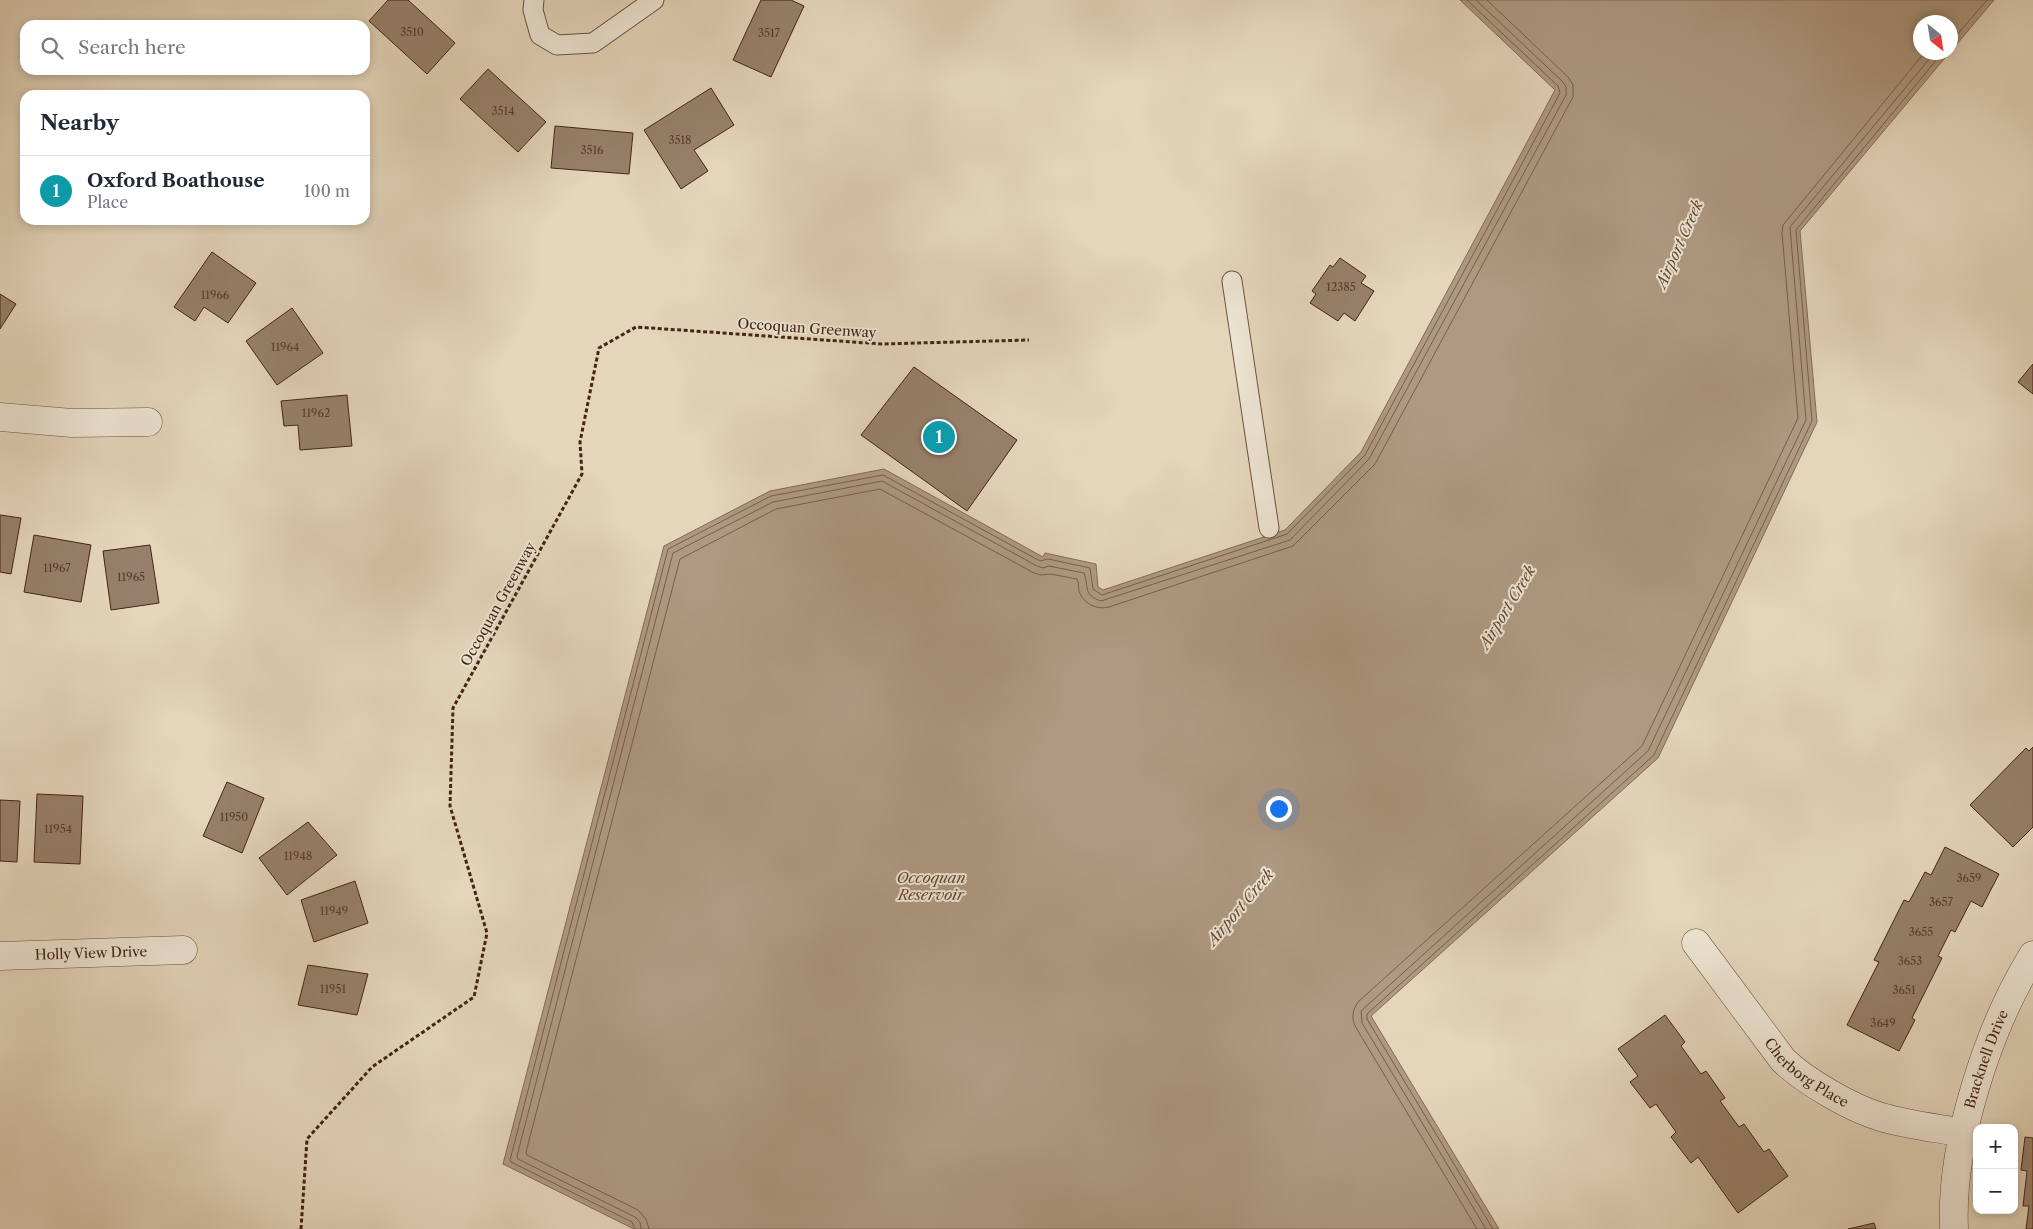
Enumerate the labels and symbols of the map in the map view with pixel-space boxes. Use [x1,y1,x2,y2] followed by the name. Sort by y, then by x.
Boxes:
[1913,15,1958,60] north arrow
[400,25,424,39] house number: 3510
[758,26,781,40] house number: 3517
[491,104,515,118] house number: 3514
[668,133,692,147] house number: 3518
[580,143,604,157] house number: 3516
[1650,197,1707,293] water label: Airport Creek
[1326,280,1356,294] house number: 12385
[201,288,230,302] house number: 11966
[737,314,877,342] street label: Occoquan Greenway
[271,340,299,354] house number: 11964
[302,406,330,420] house number: 11962
[923,418,955,456] pin: 1
[456,539,540,669] street label: Occoquan Greenway
[43,561,71,575] house number: 11967
[1474,562,1539,654] water label: Airport Creek
[117,570,145,584] house number: 11965
[1266,796,1292,822] your location
[220,810,248,824] house number: 11950
[44,822,72,836] house number: 11954
[284,849,312,863] house number: 11948
[1201,865,1278,951] water label: Airport Creek
[897,868,966,904] water label: Occoquan Reservoir
[1957,871,1981,885] house number: 3659
[1929,895,1954,909] house number: 3657
[320,904,348,918] house number: 11949
[1909,925,1933,939] house number: 3655
[35,942,148,964] street label: Holly View Drive
[1898,954,1922,968] house number: 3653
[320,982,347,996] house number: 11951
[1892,983,1916,997] house number: 3651
[1961,1007,2012,1111] street label: Bracknell Drive
[1870,1016,1896,1030] house number: 3649
[1761,1034,1852,1111] street label: Cherborg Place

